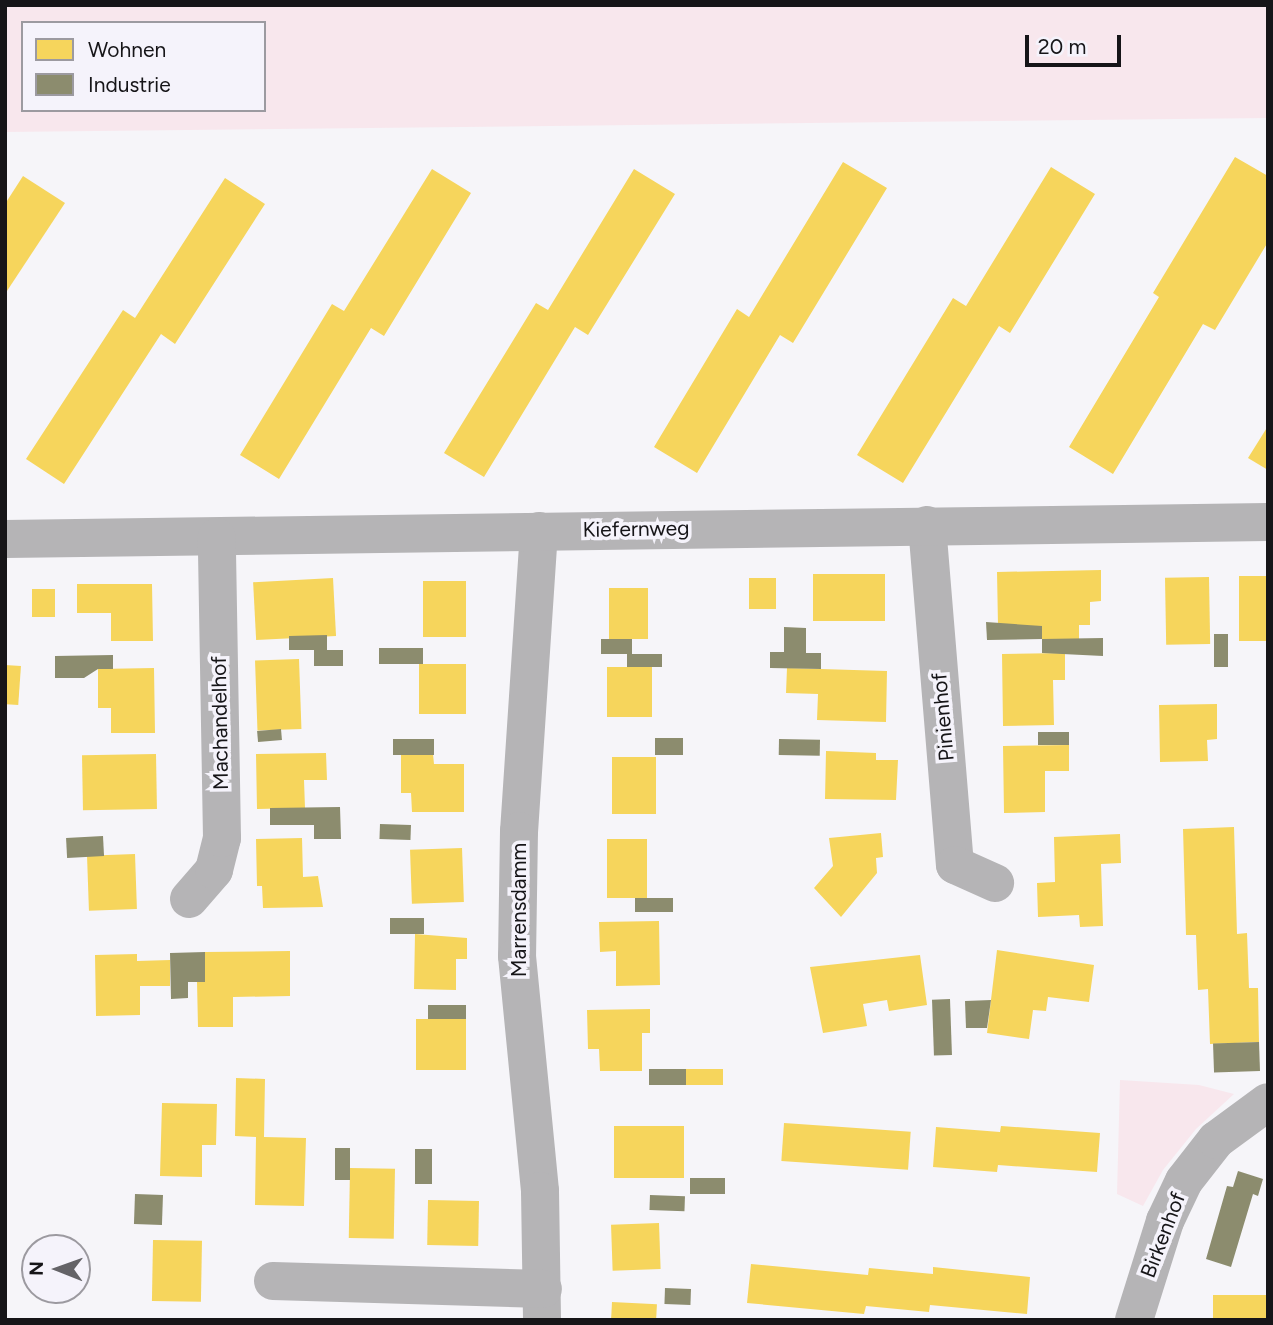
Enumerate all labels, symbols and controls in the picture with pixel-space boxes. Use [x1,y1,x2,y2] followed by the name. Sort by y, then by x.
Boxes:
[21,21,266,112] legend
[1028,21,1124,65] scale bar
[1038,34,1086,59] text: 20 m
[88,37,166,62] text: Wohnen
[88,72,171,97] text: Industrie
[582,515,690,543] street label: Kiefernweg
[206,656,234,790] street label: Machandelhof
[927,672,959,762] street label: Pinienhof
[506,843,532,977] street label: Marrensdamm
[1135,1189,1191,1281] street label: Birkenhof
[21,1234,91,1304] north arrow
[25,1261,48,1276] text: N

